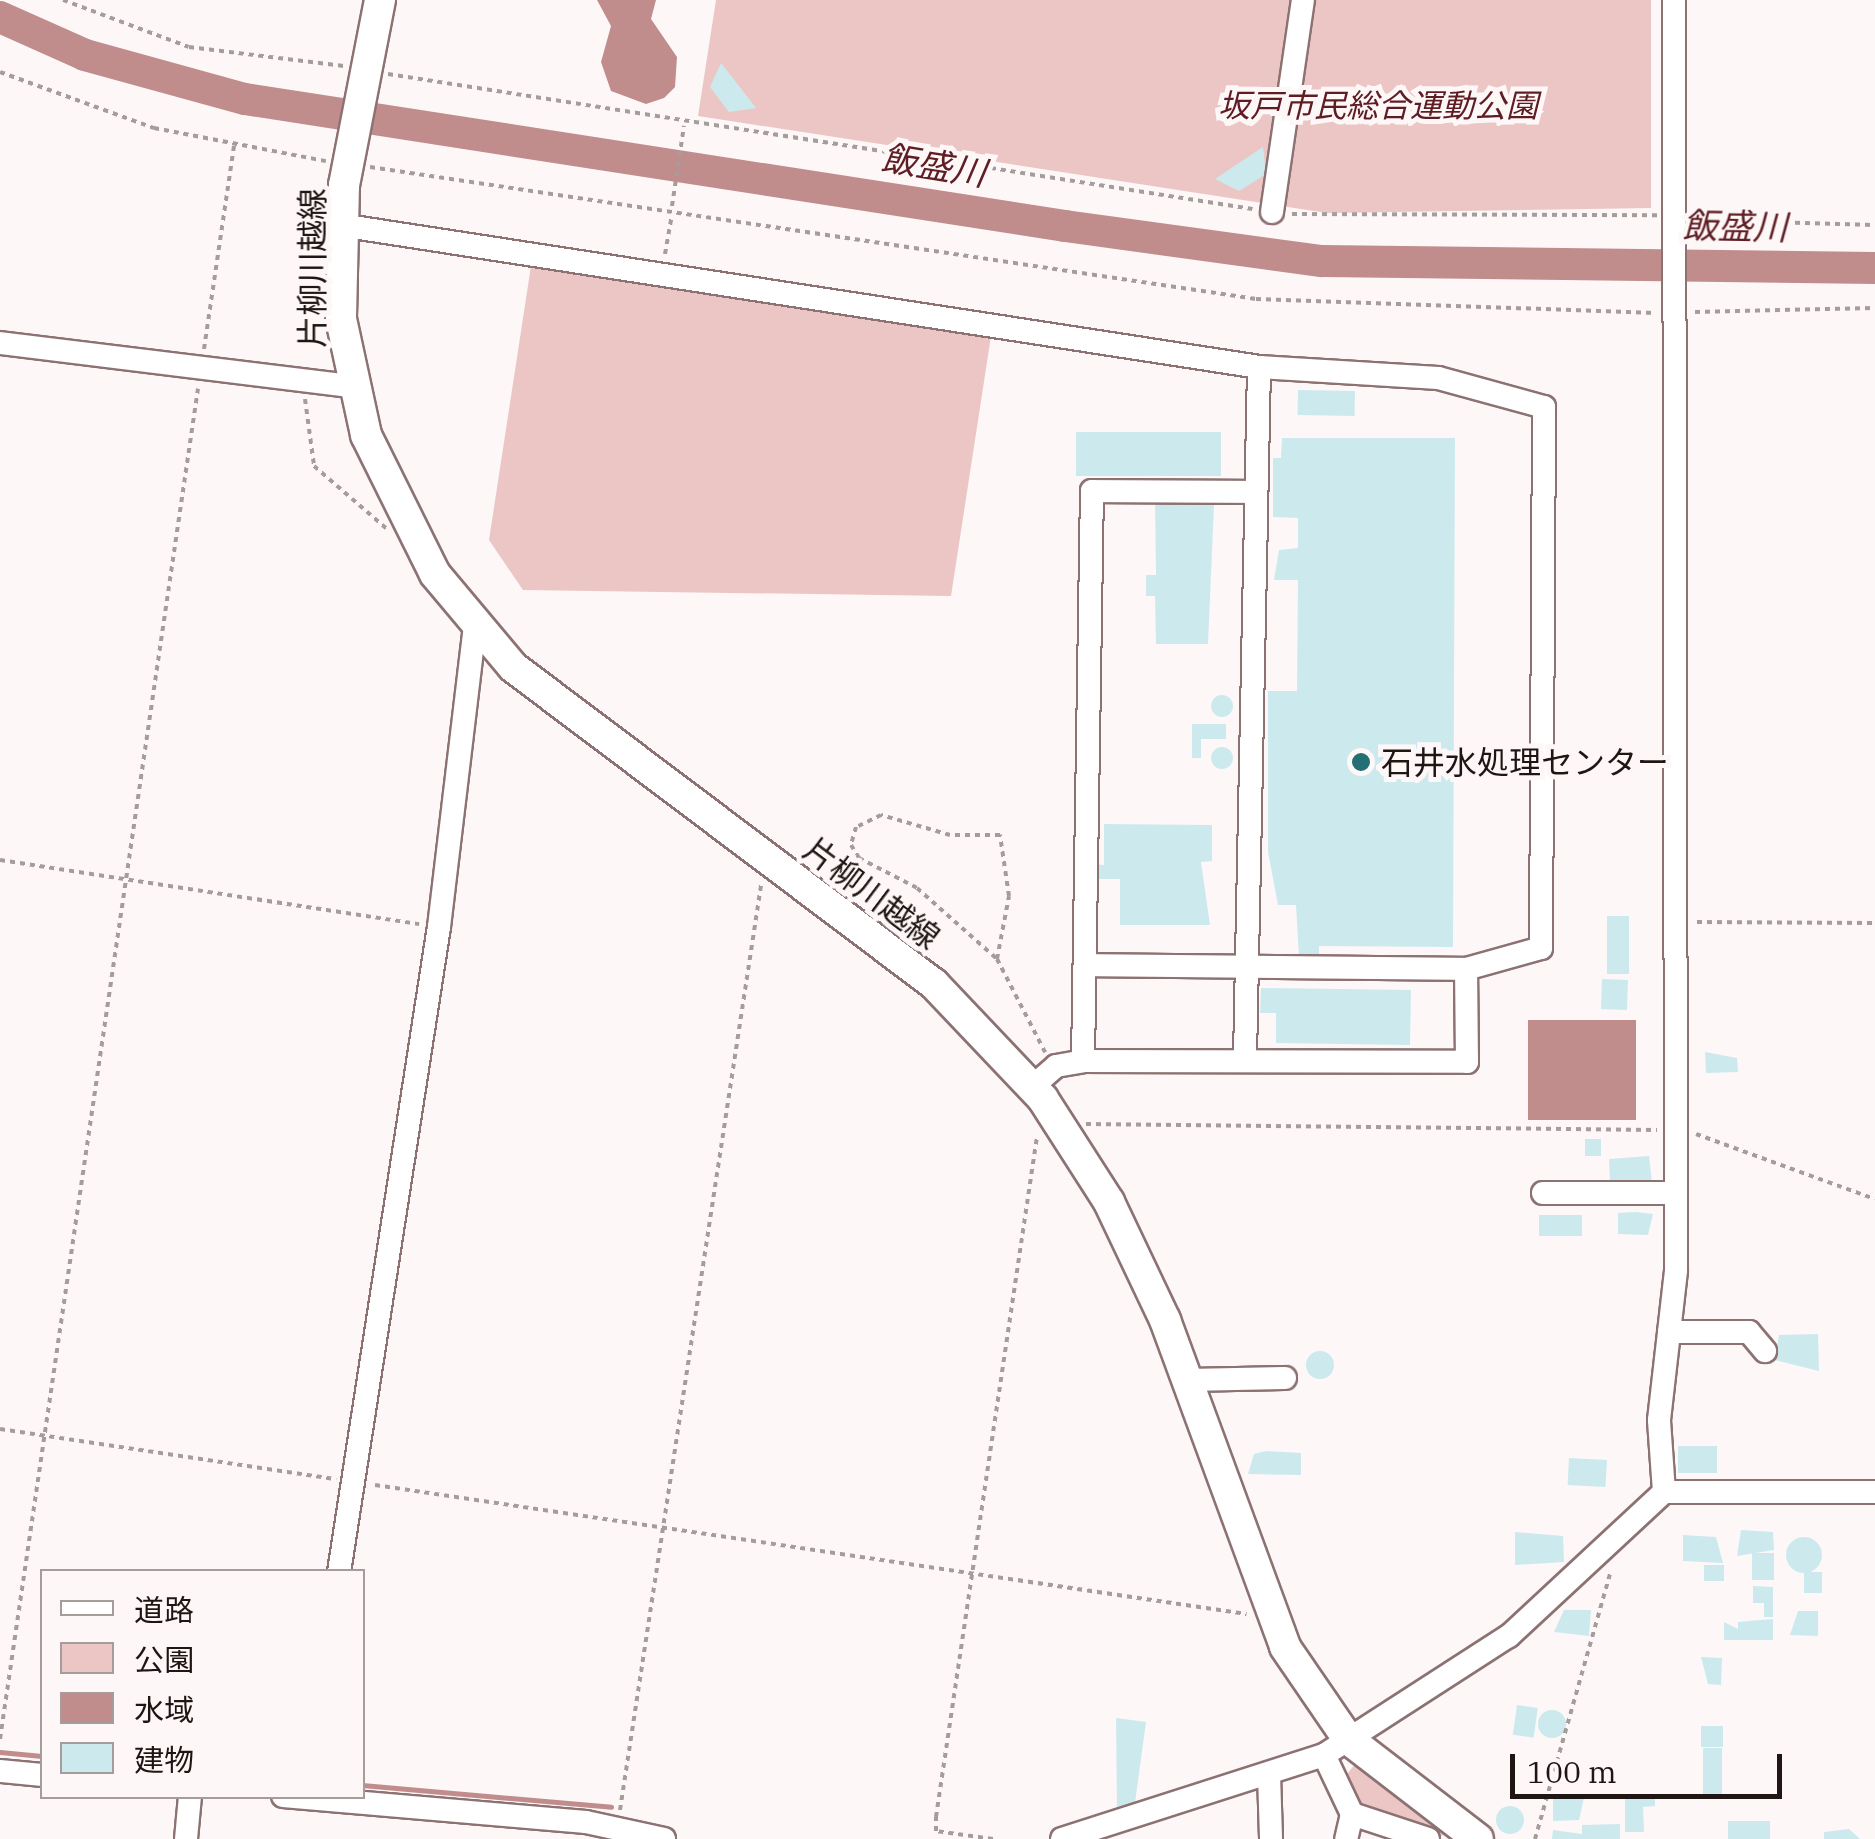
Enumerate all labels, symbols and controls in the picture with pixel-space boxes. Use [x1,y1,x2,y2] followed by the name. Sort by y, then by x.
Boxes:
[1218,86,1538,124] park label: 坂戸市民総合運動公園
[879,136,989,194] water label: 飯盛川
[293,188,331,348] street label: 片柳川越線
[1682,204,1788,248] water label: 飯盛川
[1381,743,1669,781] place label: 石井水処理センター
[1350,751,1372,773] marker: 石井水処理センター
[797,830,947,956] street label: 片柳川越線
[40,1569,365,1799] legend
[134,1590,194,1629] text: 道路
[134,1640,194,1679] text: 公園
[134,1690,194,1729] text: 水域
[1515,1734,1788,1796] scale bar
[134,1740,194,1779] text: 建物
[1527,1752,1617,1791] text: 100 m

